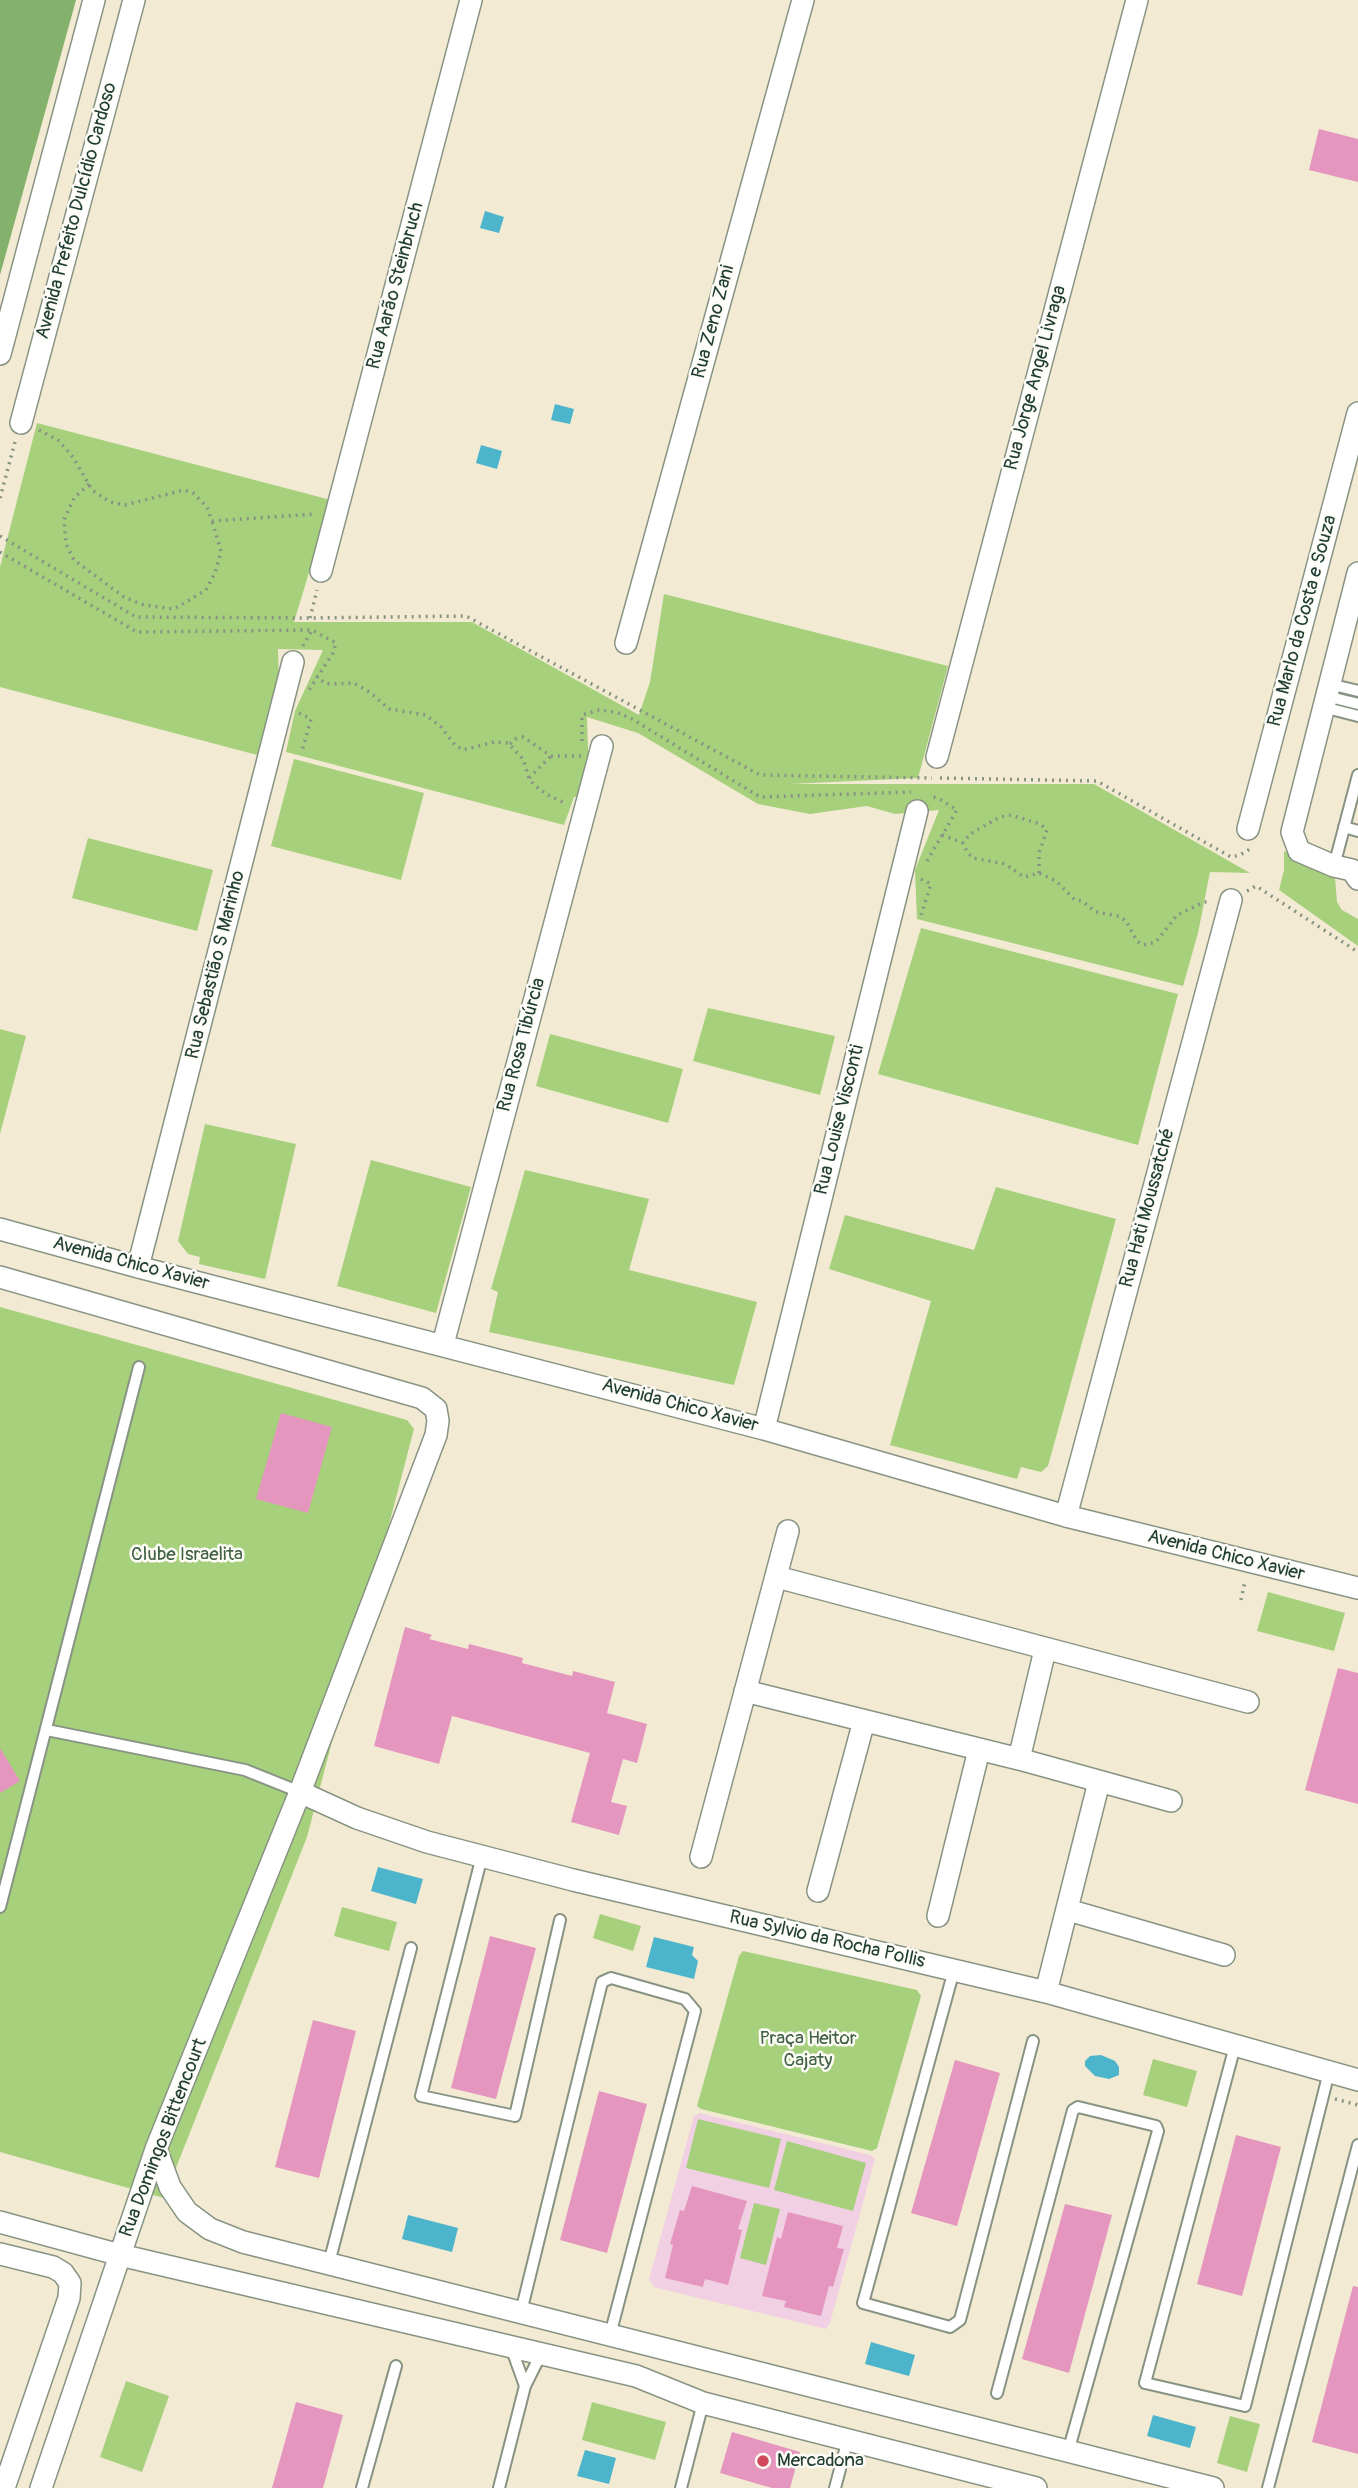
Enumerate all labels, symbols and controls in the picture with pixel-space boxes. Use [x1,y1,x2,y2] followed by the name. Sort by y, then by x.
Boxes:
[32,80,122,342] street label: Avenida Prefeito Dulcídio Cardoso
[363,200,429,372] street label: Rua Aarão Steinbruch
[688,263,740,381] street label: Rua Zeno Zani
[1000,283,1072,473] street label: Rua Jorge Angel Livraga
[1264,513,1342,729] street label: Rua Marlo da Costa e Souza
[182,868,250,1062] street label: Rua Sebastião S Marinho
[493,975,551,1115] street label: Rua Rosa Tibúrcia
[810,1043,870,1197] street label: Rua Louise Visconti
[1116,1126,1180,1290] street label: Rua Hati Moussatché
[50,1232,212,1296] street label: Avenida Chico Xavier
[599,1374,761,1438] street label: Avenida Chico Xavier
[1145,1525,1307,1587] street label: Avenida Chico Xavier
[131,1544,243,1566] park label: Clube Israelita
[727,1906,927,1974] street label: Rua Sylvio da Rocha Pollis
[759,2028,857,2072] park label: Praça Heitor Cajaty
[115,2035,213,2241] street label: Rua Domingos Bittencourt
[777,2450,864,2472] place label: Mercadona
[755,2453,771,2469] marker: Mercadona

